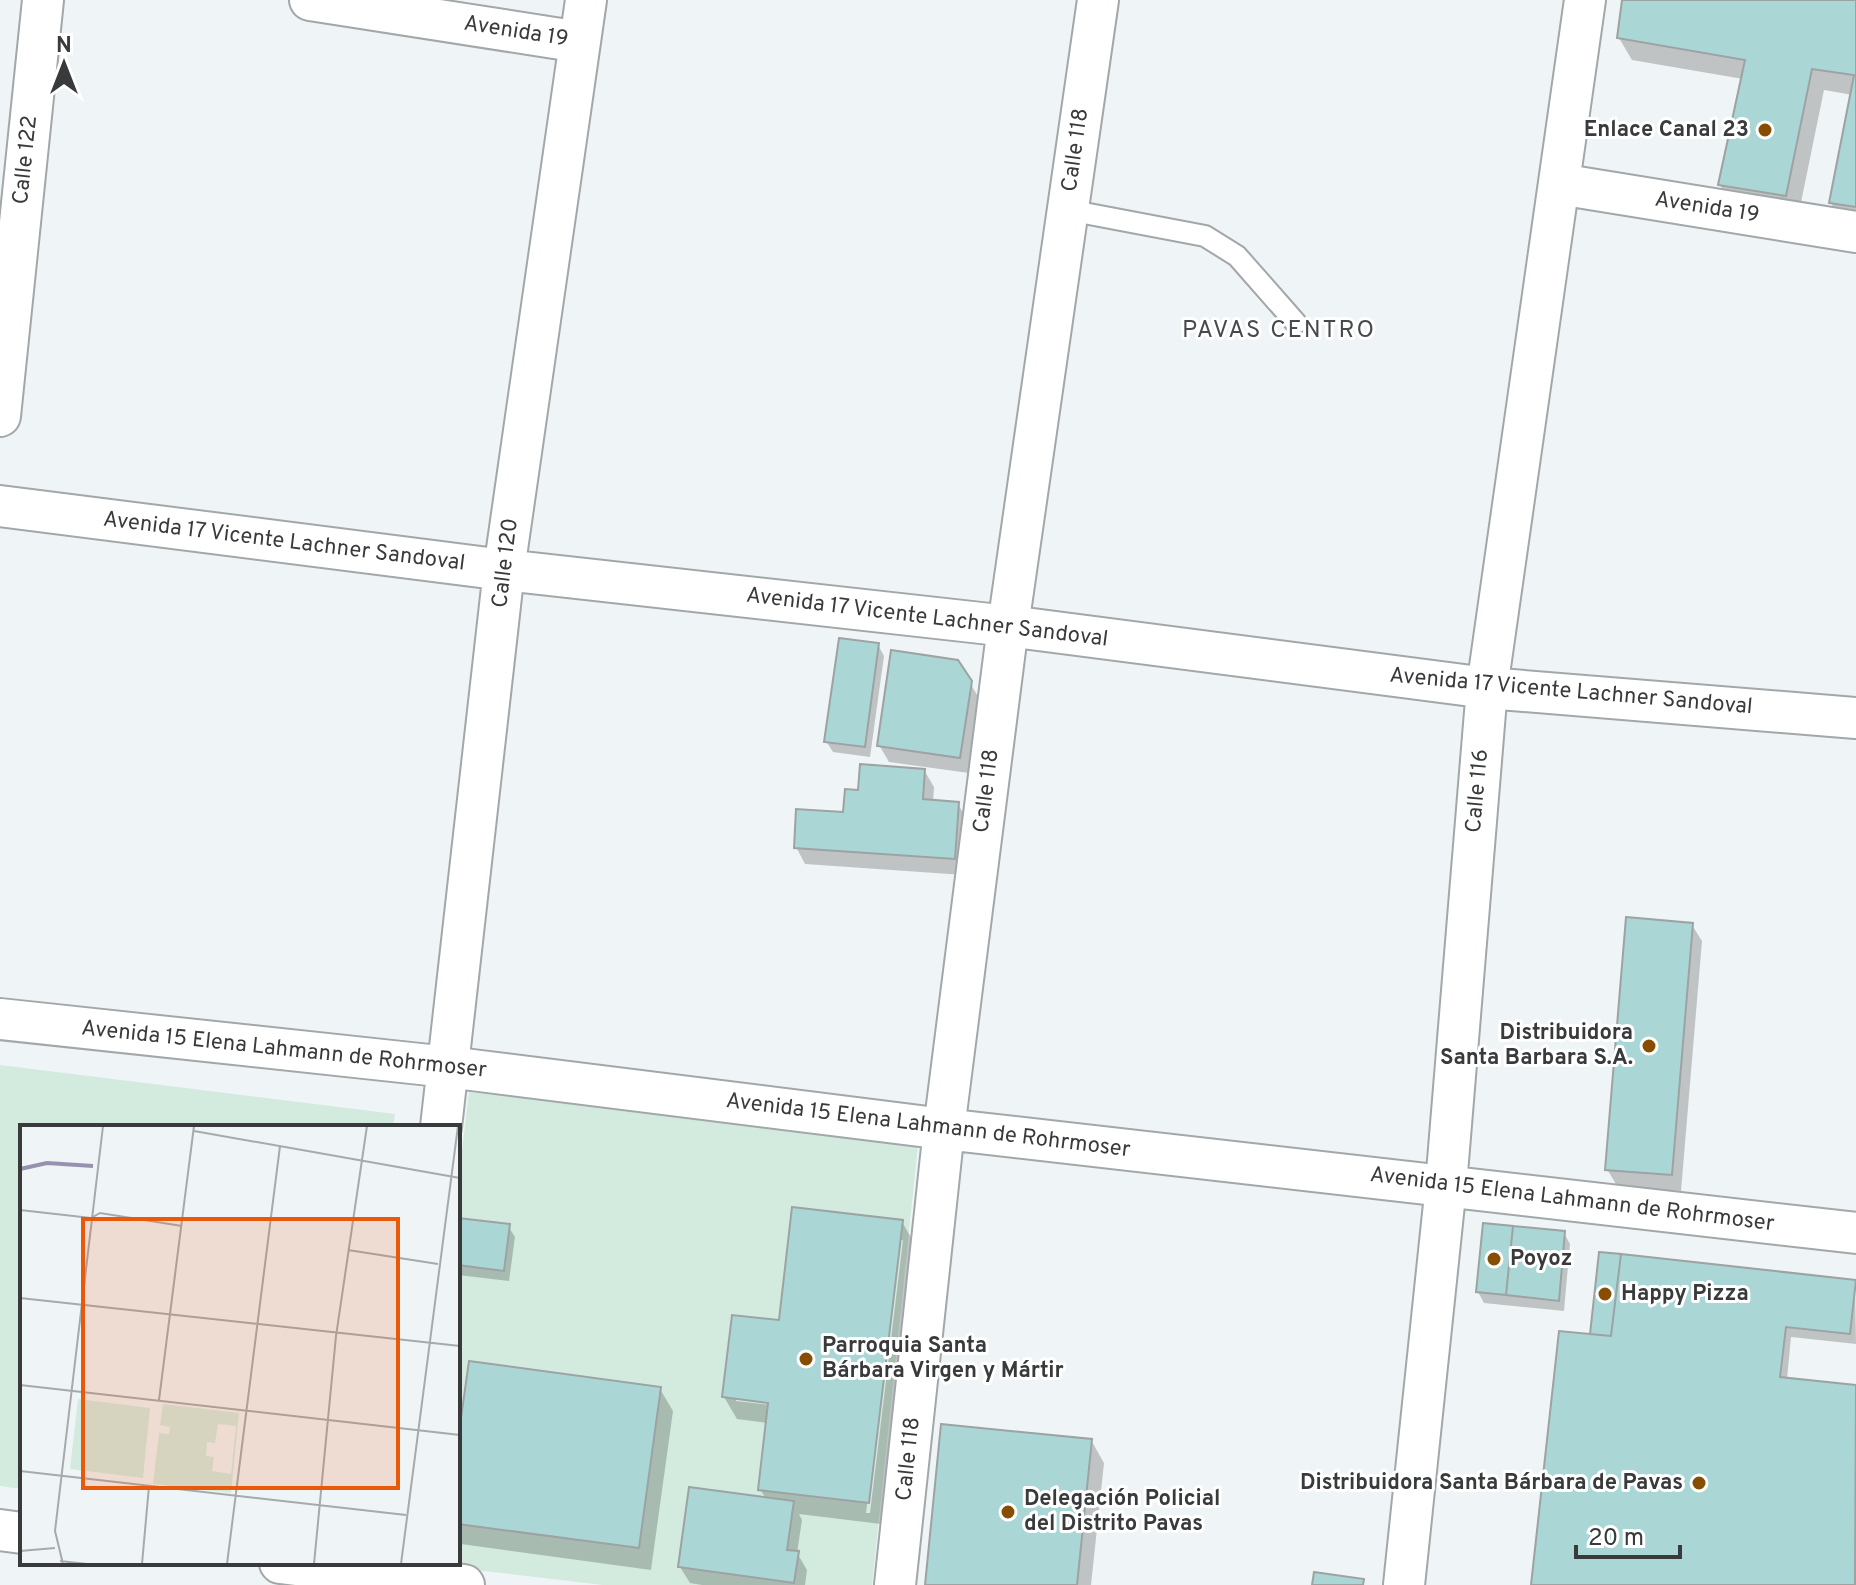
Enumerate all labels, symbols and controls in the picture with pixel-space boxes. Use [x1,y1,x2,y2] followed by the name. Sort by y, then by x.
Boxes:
[462,10,570,54] street label: Avenida 19
[24,24,104,104] north arrow
[56,33,72,60] text: N
[1057,106,1095,194] street label: Calle 118
[8,114,44,206] street label: Calle 122
[1584,117,1749,144] place label: Enlace Canal 23
[1756,121,1774,139] marker: Enlace Canal 23
[1653,186,1761,230] street label: Avenida 19
[1182,316,1376,346] district label: PAVAS CENTRO
[102,506,466,578] street label: Avenida 17 Vicente Lachner Sandoval
[487,517,525,609] street label: Calle 120
[745,582,1109,654] street label: Avenida 17 Vicente Lachner Sandoval
[1388,663,1754,721] street label: Avenida 17 Vicente Lachner Sandoval
[968,748,1006,834] street label: Calle 118
[1461,748,1495,834] street label: Calle 116
[80,1015,488,1085] street label: Avenida 15 Elena Lahmann de Rohrmoser
[1440,1020,1633,1072] place label: Distribuidora Santa Barbara S.A.
[1640,1037,1658,1055] marker: Distribuidora Santa Barbara S.A.
[724,1088,1132,1164] street label: Avenida 15 Elena Lahmann de Rohrmoser
[20,1125,460,1565] inset map
[1368,1162,1776,1238] street label: Avenida 15 Elena Lahmann de Rohrmoser
[1510,1246,1572,1273] place label: Poyoz
[1485,1250,1503,1268] marker: Poyoz
[1621,1281,1749,1308] place label: Happy Pizza
[1596,1285,1614,1303] marker: Happy Pizza
[822,1333,1064,1385] place label: Parroquia Santa Bárbara Virgen y Mártir
[797,1350,815,1368] marker: Parroquia Santa Bárbara Virgen y Mártir
[891,1416,927,1502] street label: Calle 118
[1300,1470,1683,1497] place label: Distribuidora Santa Bárbara de Pavas
[1690,1474,1708,1492] marker: Distribuidora Santa Bárbara de Pavas
[1024,1486,1220,1538] place label: Delegación Policial del Distrito Pavas
[999,1503,1017,1521] marker: Delegación Policial del Distrito Pavas
[1576,1509,1680,1559] scale bar
[1588,1524,1644,1554] text: 20 m

